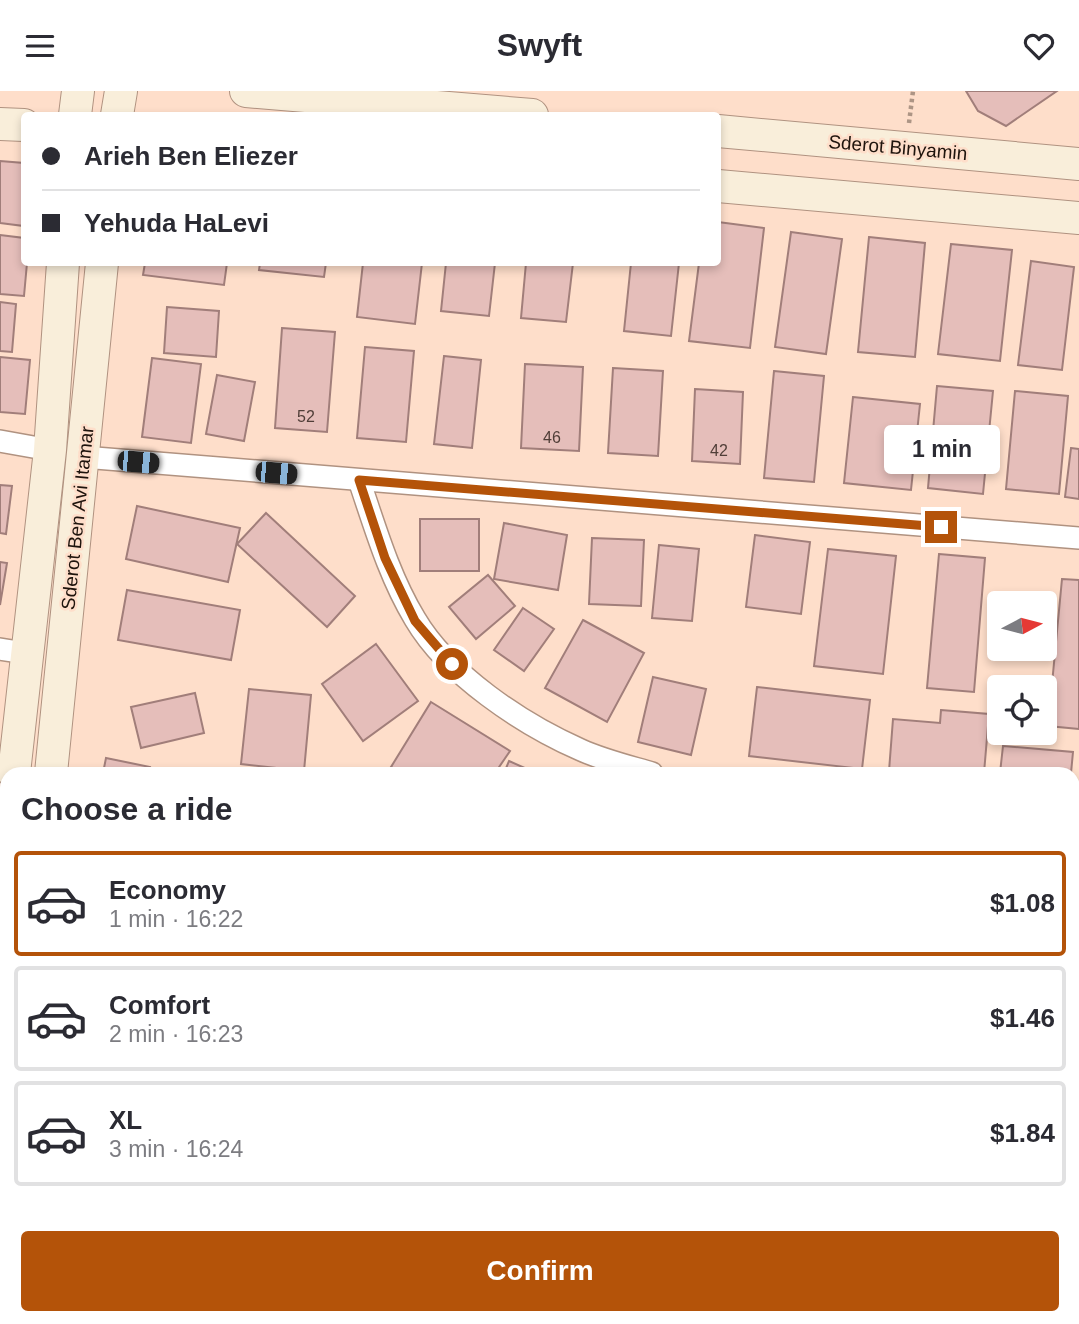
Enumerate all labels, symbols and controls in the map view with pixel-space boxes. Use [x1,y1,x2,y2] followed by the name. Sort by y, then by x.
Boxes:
[21,27,59,65] icon: menu
[497,27,582,63] text: Swyft
[1020,27,1058,65] icon: heart
[828,131,968,164] street label: Sderot Binyamin
[84,141,298,171] text: Arieh Ben Eliezer
[84,208,269,238] text: Yehuda HaLevi
[297,408,315,425] house number: 52
[57,425,98,611] street label: Sderot Ben Avi Itamar
[883,425,999,475] callout: 1 min
[543,429,561,446] house number: 46
[912,436,972,462] text: 1 min
[710,442,728,459] house number: 42
[117,450,160,474] car
[255,461,298,485] car
[925,511,957,543] route end
[987,591,1057,661] north arrow
[987,591,1057,745] map controls
[436,648,468,680] route start
[987,675,1057,745] button: locate
[21,791,233,827] text: Choose a ride
[25,872,88,935] icon: car
[109,875,226,905] text: Economy
[990,888,1055,918] text: $1.08
[109,906,243,932] text: 1 min · 16:22
[25,987,88,1050] icon: car
[109,990,210,1020] text: Comfort
[990,1003,1055,1033] text: $1.46
[109,1021,243,1047] text: 2 min · 16:23
[25,1102,88,1165] icon: car
[109,1105,142,1135] text: XL
[990,1118,1055,1148] text: $1.84
[109,1136,243,1162] text: 3 min · 16:24
[21,1231,1059,1311] button: Confirm

